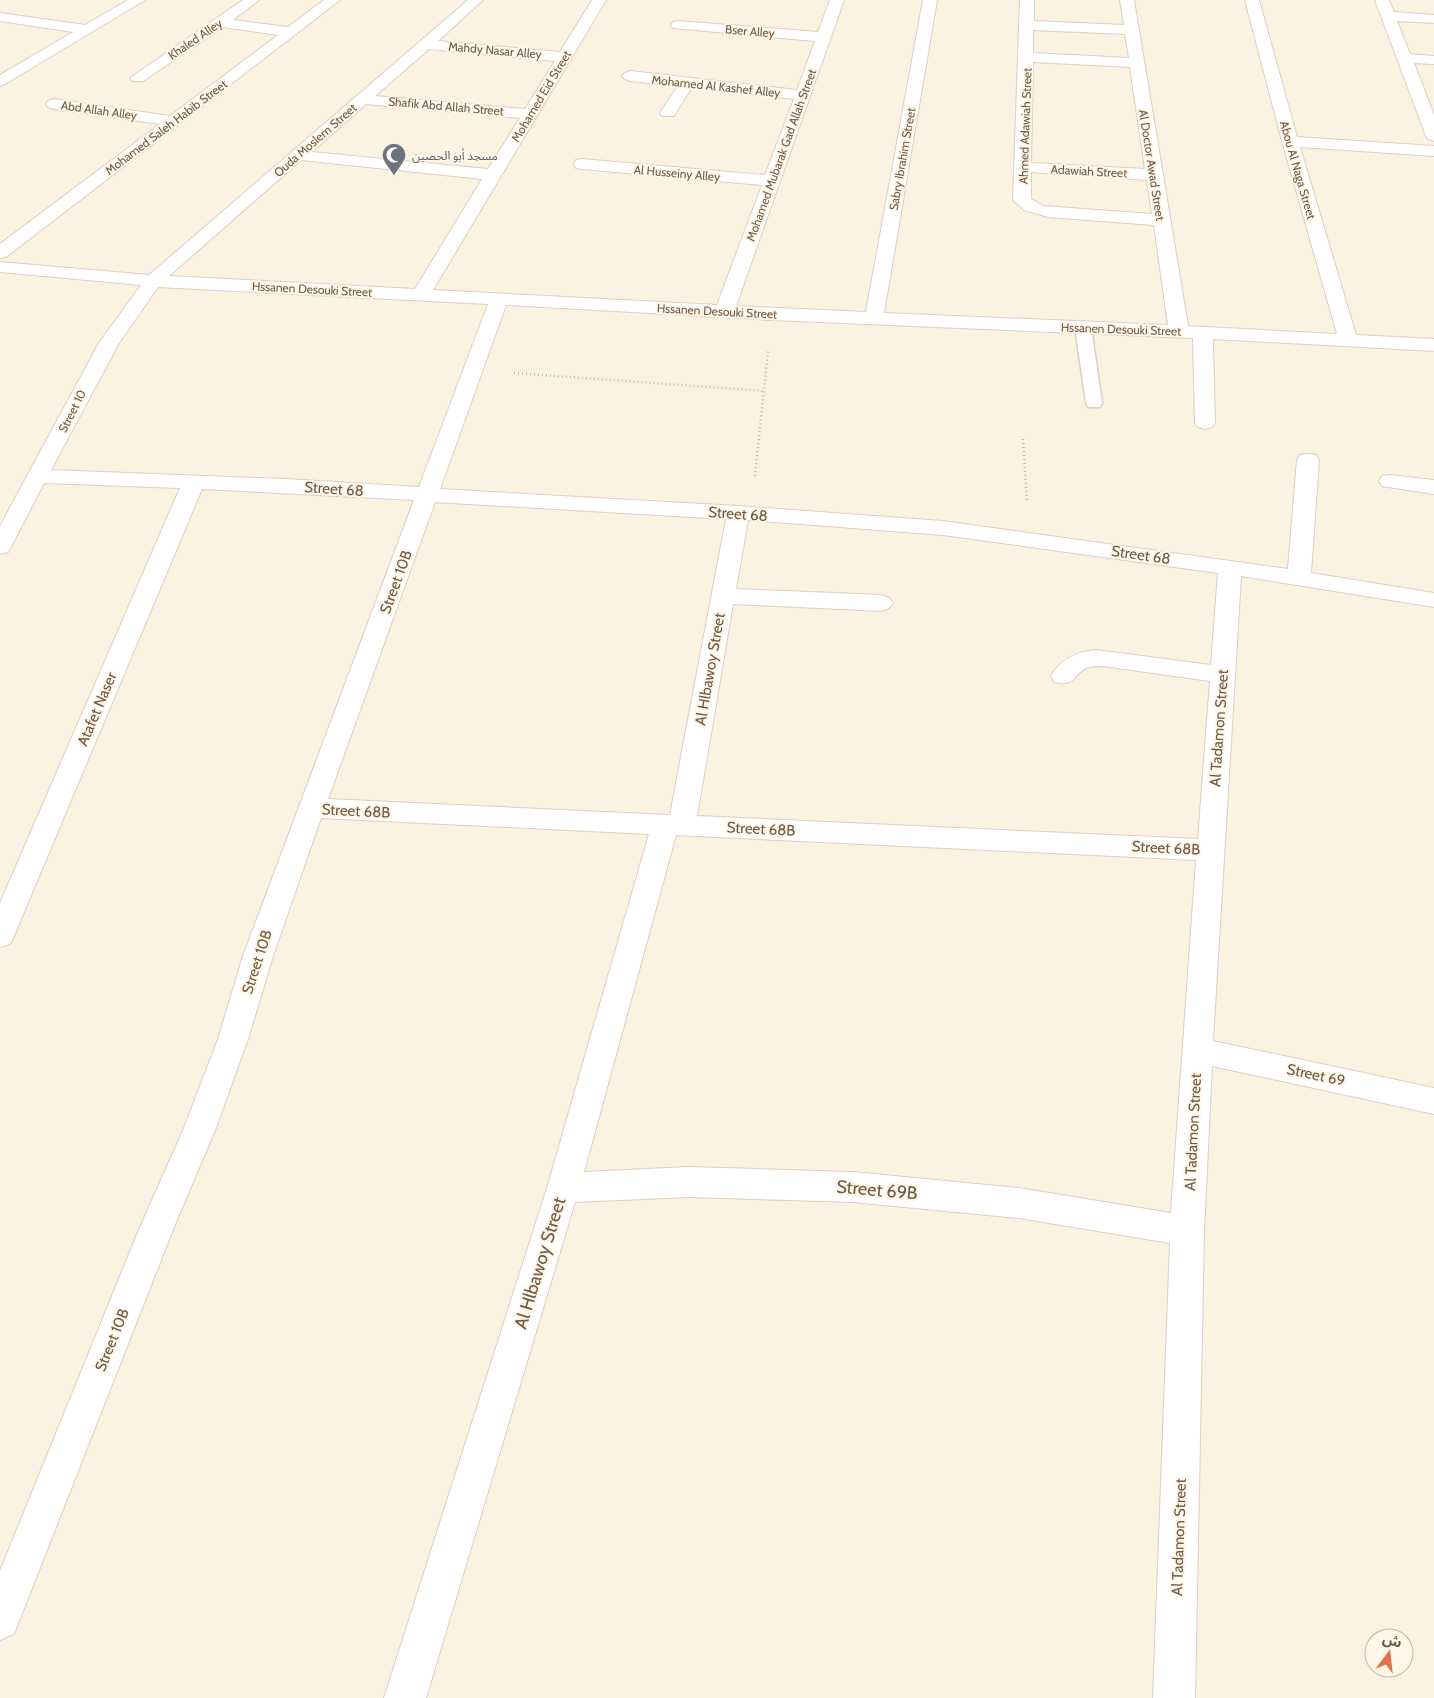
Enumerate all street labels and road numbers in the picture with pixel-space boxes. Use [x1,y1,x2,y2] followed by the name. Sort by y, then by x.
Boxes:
[165,15,225,63] street label: Khaled Alley
[725,21,775,41] street label: Bser Alley
[448,38,542,62] street label: Mahdy Nasar Alley
[508,48,574,144] street label: Mohamed Eid Street
[743,67,819,243] street label: Mohamed Mubarak Gad Allah Street
[1015,68,1035,184] street label: Ahmed Adawiah Street
[651,72,781,100] street label: Mohamed Al Kashef Alley
[102,76,230,178] street label: Mohamed Saleh Habib Street
[388,93,504,119] street label: Shafik Abd Allah Street
[60,97,138,123] street label: Abd Allah Alley
[271,100,359,180] street label: Ouda Moslem Street
[886,106,918,212] street label: Sabry Ibrahim Street
[1136,108,1168,222] street label: Al Doctor Awad Street
[1277,119,1319,221] street label: Abou Al Naga Street
[633,162,721,184] street label: Al Husseiny Alley
[1050,162,1128,180] street label: Adawiah Street
[251,278,373,300] street label: Hssanen Desouki Street
[656,300,778,322] street label: Hssanen Desouki Street
[1061,319,1181,339] street label: Hssanen Desouki Street
[55,387,89,435] street label: Street 10
[304,478,364,500] street label: Street 68
[708,503,768,525] street label: Street 68
[1110,542,1172,568] street label: Street 68
[376,548,416,616] street label: Street 10B
[691,611,729,727] street label: Al Hlbawoy Street
[73,669,121,749] street label: Atafet Naser
[1206,669,1232,787] street label: Al Tadamon Street
[321,800,391,822] street label: Street 68B
[726,818,796,840] street label: Street 68B
[1131,837,1201,859] street label: Street 68B
[238,928,276,996] street label: Street 10B
[1285,1060,1347,1090] street label: Street 69
[1181,1073,1205,1191] street label: Al Tadamon Street
[835,1175,919,1205] street label: Street 69B
[510,1195,570,1331] street label: Al Hlbawoy Street
[91,1306,133,1374] street label: Street 10B
[1168,1478,1190,1596] street label: Al Tadamon Street

